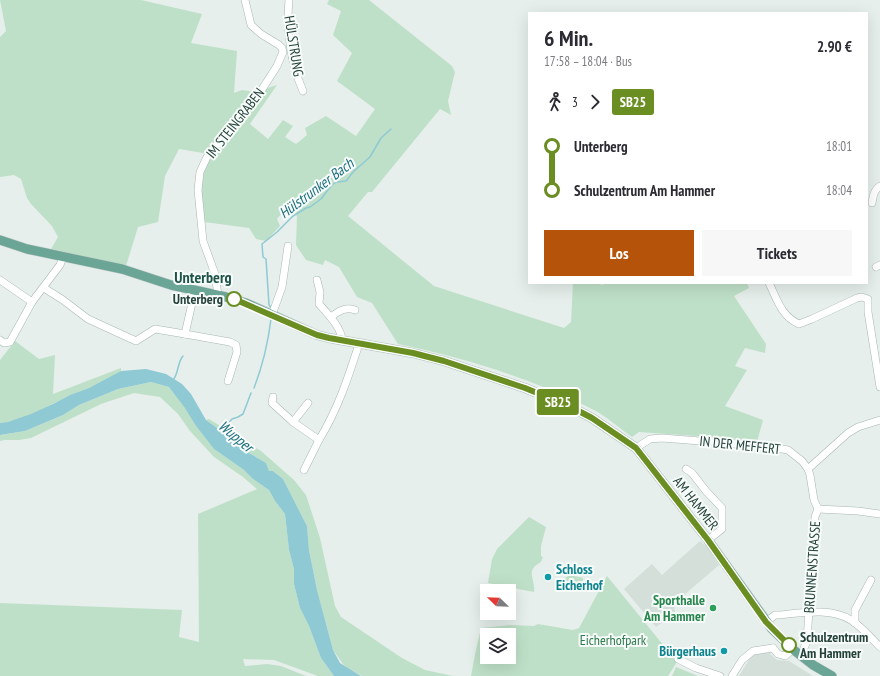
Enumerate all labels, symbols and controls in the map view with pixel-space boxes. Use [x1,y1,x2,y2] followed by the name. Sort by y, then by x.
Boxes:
[280,14,308,78] street label: HÜLSTRUNG
[544,24,593,52] text: 6 Min.
[817,37,852,56] text: 2.90 €
[544,53,632,70] text: 17:58 – 18:04 · Bus
[202,84,268,162] street label: IM STEINGRABEN
[544,91,566,113] icon: walk
[584,91,606,113] icon: forward
[620,93,646,111] text: SB25
[572,94,578,111] text: 3
[574,137,628,156] text: Unterberg
[826,138,852,155] text: 18:01
[275,153,358,222] water label: Hülstrunker Bach
[574,181,715,200] text: Schulzentrum Am Hammer
[826,182,852,199] text: 18:04
[544,230,694,276] button: Los
[702,230,852,276] button: Tickets
[174,267,232,287] district label: Unterberg
[173,290,223,308] place label: Unterberg
[226,291,242,307] marker: Unterberg
[530,389,586,415] line badge: SB25
[545,393,571,411] text: SB25
[215,416,259,457] water label: Wupper
[698,432,782,458] street label: IN DER MEFFERT
[669,473,723,534] street label: AM HAMMER
[800,520,824,614] street label: BRUNNENSTRASSE
[556,560,604,594] place label: Schloss Eicherhof
[543,572,553,582] marker: Schloss Eicherhof
[480,584,516,620] north arrow
[480,584,516,664] map controls
[643,591,706,625] place label: Sporthalle Am Hammer
[708,603,718,613] marker: Sporthalle Am Hammer
[480,628,516,664] button: layers
[799,628,868,662] place label: Schulzentrum Am Hammer
[580,631,647,649] park label: Eicherhofpark
[781,637,797,653] marker: Schulzentrum Am Hammer
[659,642,716,660] place label: Bürgerhaus
[719,646,729,656] marker: Bürgerhaus

